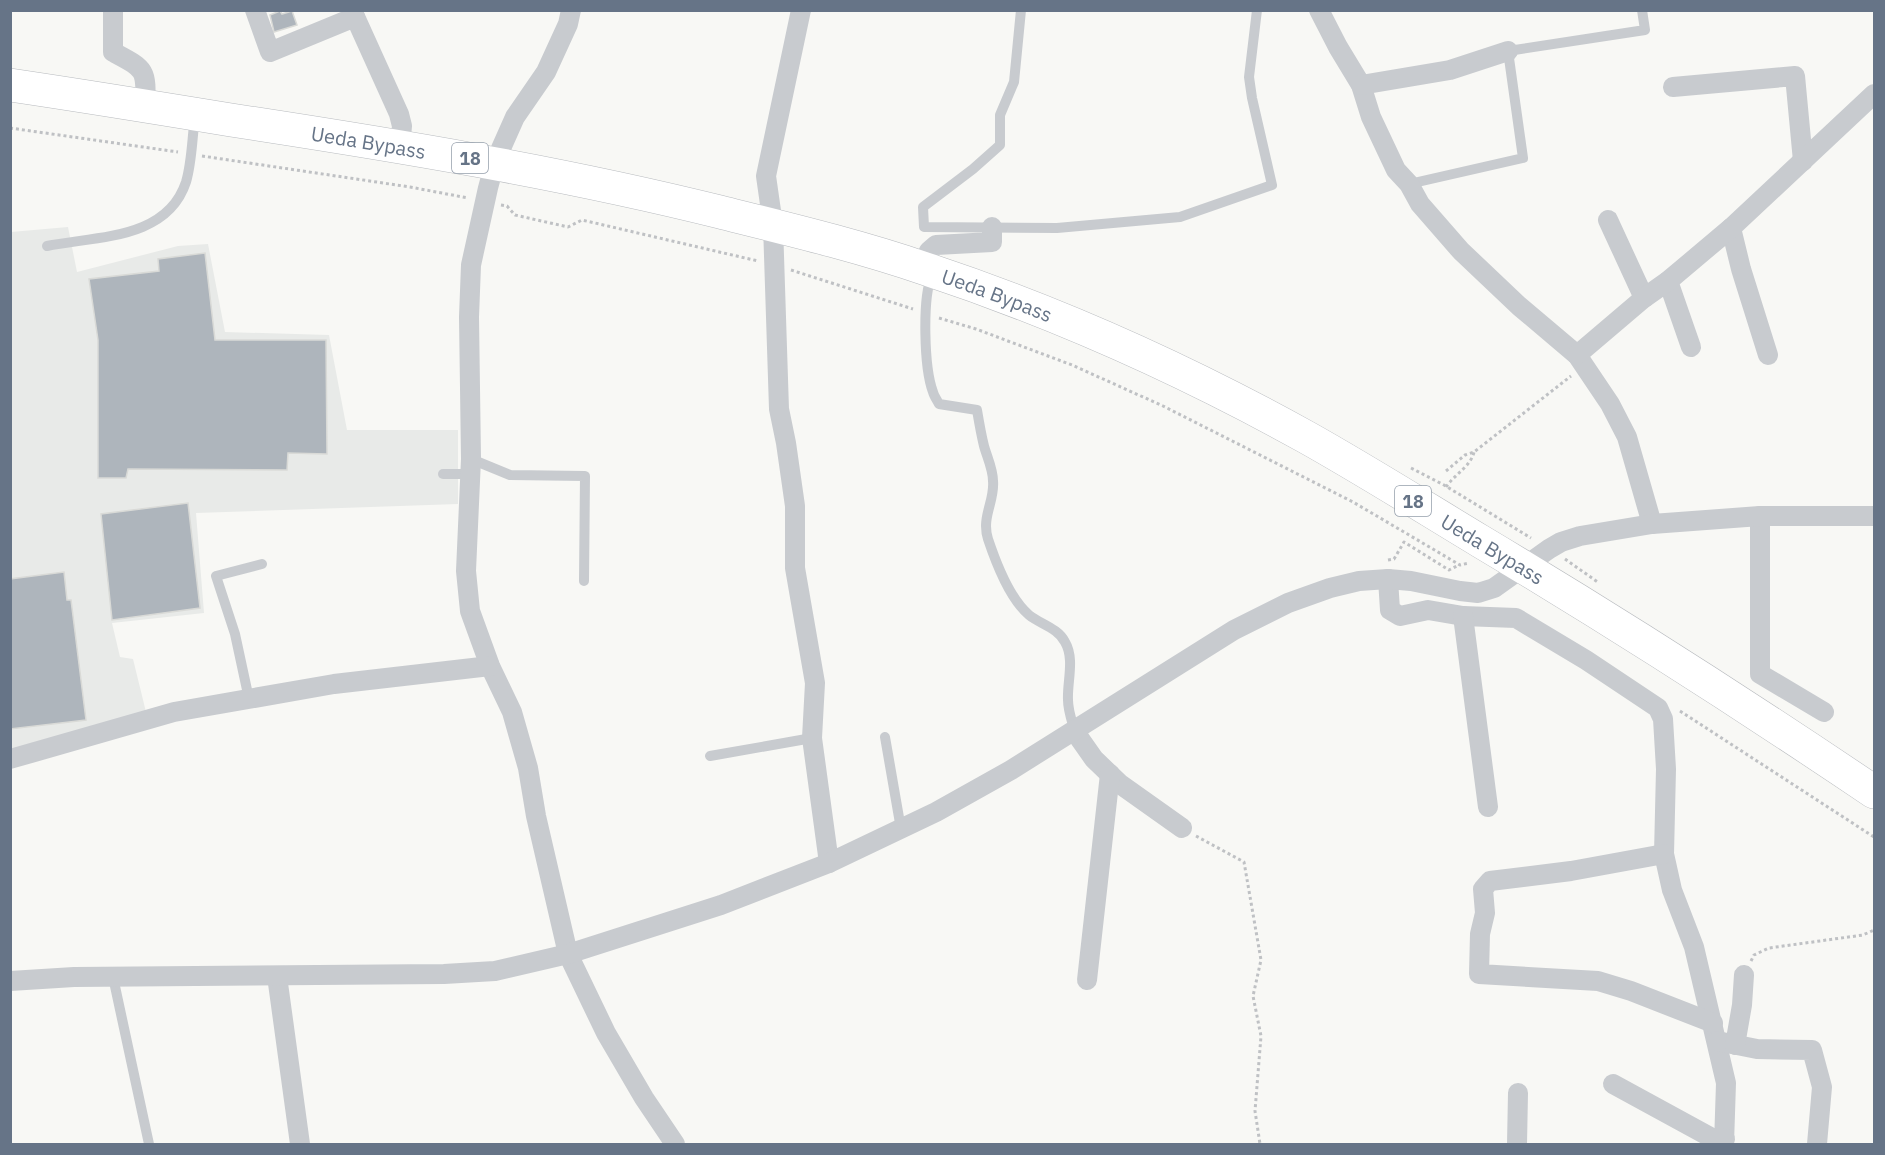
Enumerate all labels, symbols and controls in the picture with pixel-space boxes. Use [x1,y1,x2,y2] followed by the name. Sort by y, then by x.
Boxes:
[309,119,428,165] street label: Ueda Bypass
[452,143,488,173] road number: 18
[938,262,1057,328] street label: Ueda Bypass
[1395,486,1431,516] road number: 18
[1436,507,1549,590] street label: Ueda Bypass

